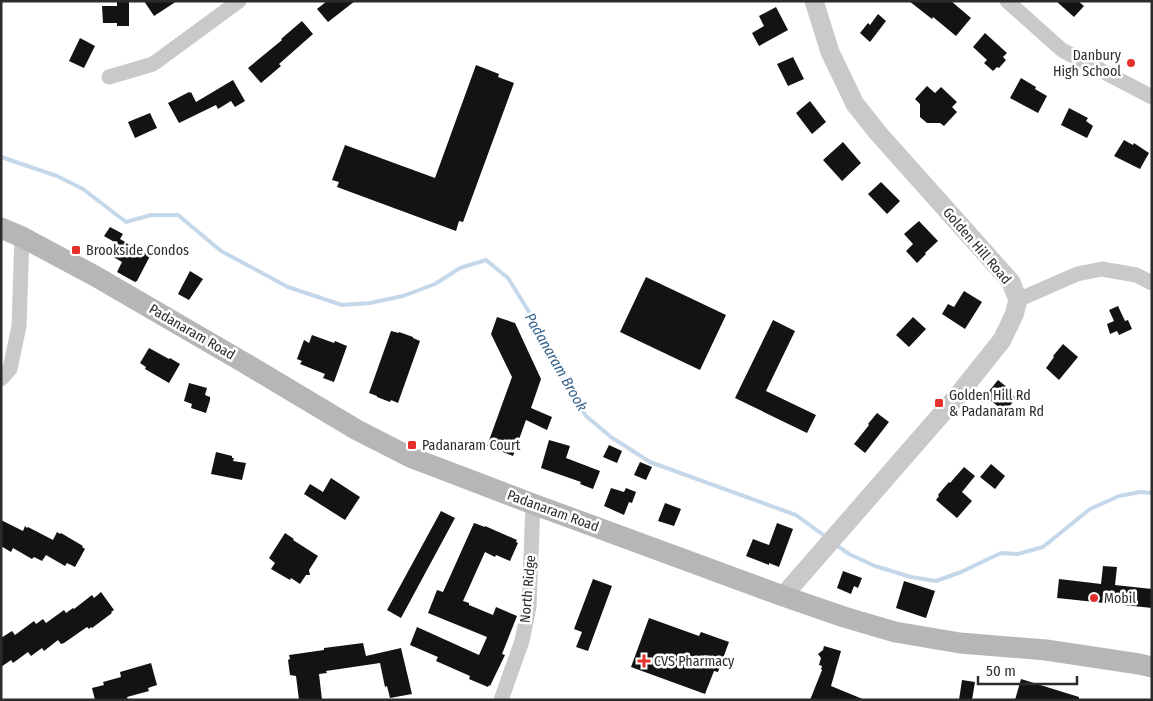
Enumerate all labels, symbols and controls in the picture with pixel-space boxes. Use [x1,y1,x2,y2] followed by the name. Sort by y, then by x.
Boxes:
[1053,47,1122,80] place label: Danbury High School
[1125,57,1137,69] marker: Danbury High School
[939,204,1015,288] street label: Golden Hill Road
[86,242,189,259] place label: Brookside Condos
[70,244,82,256] marker: Brookside Condos
[146,301,238,363] street label: Padanaram Road
[521,310,592,415] water label: Padanaram Brook
[949,387,1044,420] place label: Golden Hill Rd & Padanaram Rd
[933,397,945,409] marker: Golden Hill Rd & Padanaram Rd
[422,437,521,454] place label: Padanaram Court
[406,439,418,451] marker: Padanaram Court
[505,487,601,535] street label: Padanaram Road
[517,554,539,624] street label: North Ridge
[1104,590,1136,607] place label: Mobil
[1088,592,1100,604] marker: Mobil
[654,653,735,670] place label: CVS Pharmacy
[978,654,1077,686] scale bar
[638,655,650,667] marker: CVS Pharmacy
[986,662,1016,680] text: 50 m

